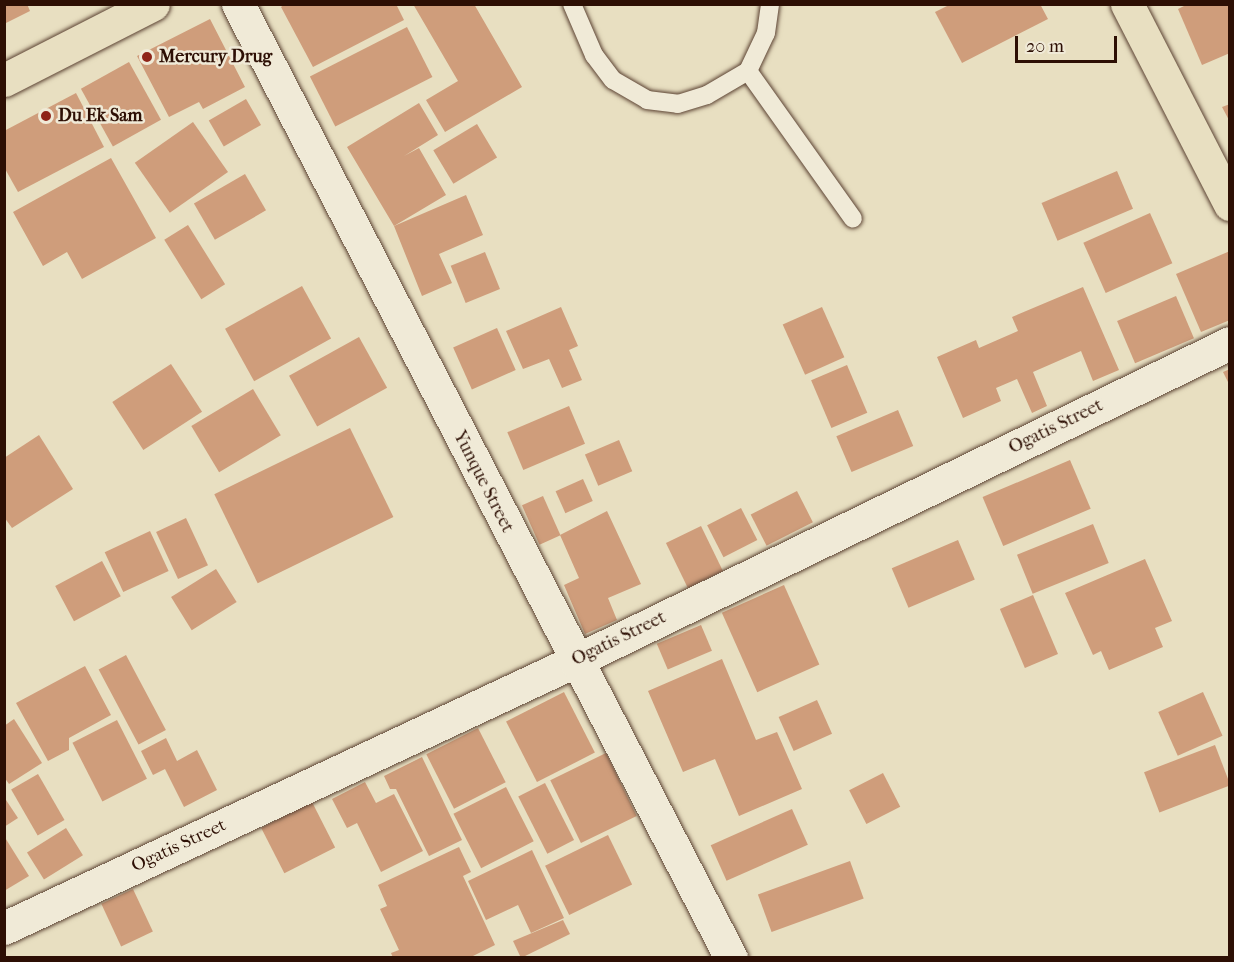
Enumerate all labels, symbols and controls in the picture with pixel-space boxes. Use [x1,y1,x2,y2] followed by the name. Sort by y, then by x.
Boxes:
[1018,24,1120,62] scale bar
[1026,36,1064,57] text: 20 m
[159,46,272,68] place label: Mercury Drug
[140,50,154,64] marker: Mercury Drug
[58,105,142,127] place label: Du Ek Sam
[39,109,53,123] marker: Du Ek Sam
[1005,395,1107,459] street label: Ogatis Street
[448,428,518,536] street label: Yunque Street
[568,607,670,671] street label: Ogatis Street
[128,815,230,877] street label: Ogatis Street

